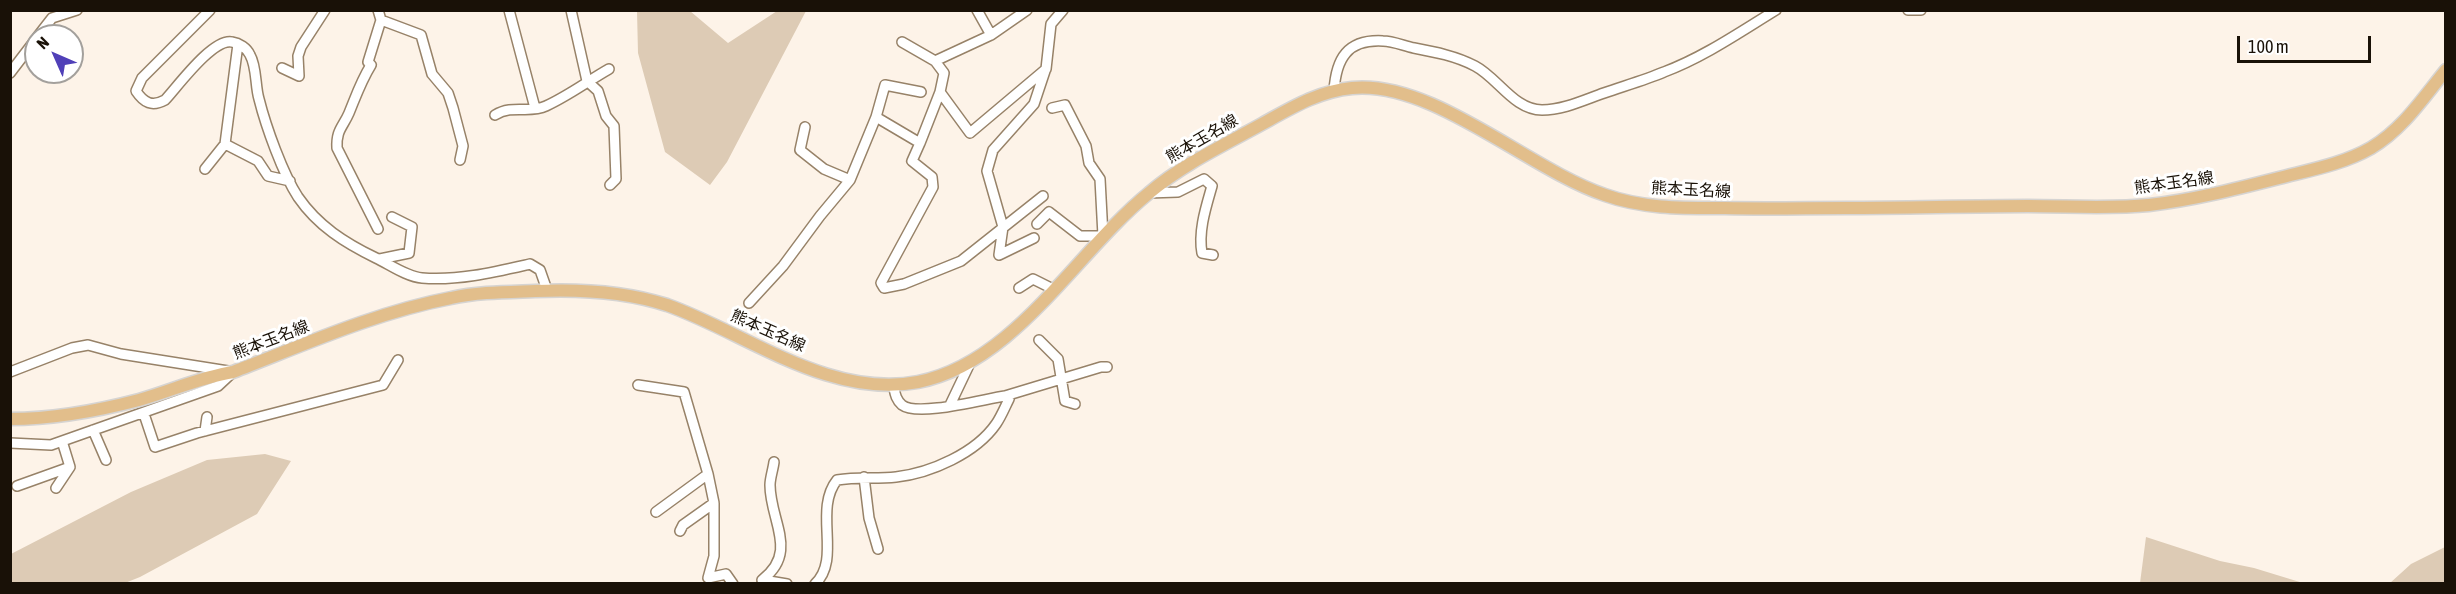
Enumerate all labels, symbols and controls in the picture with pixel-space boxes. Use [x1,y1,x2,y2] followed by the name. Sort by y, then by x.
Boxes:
[24,24,84,84] north arrow
[2240,24,2374,62] scale bar
[33,33,52,52] text: N
[2248,36,2289,57] text: 100 m
[1163,111,1241,167] street label: 熊本玉名線
[2133,168,2215,198] street label: 熊本玉名線
[1651,178,1731,202] street label: 熊本玉名線
[728,306,808,356] street label: 熊本玉名線
[230,317,312,363] street label: 熊本玉名線

